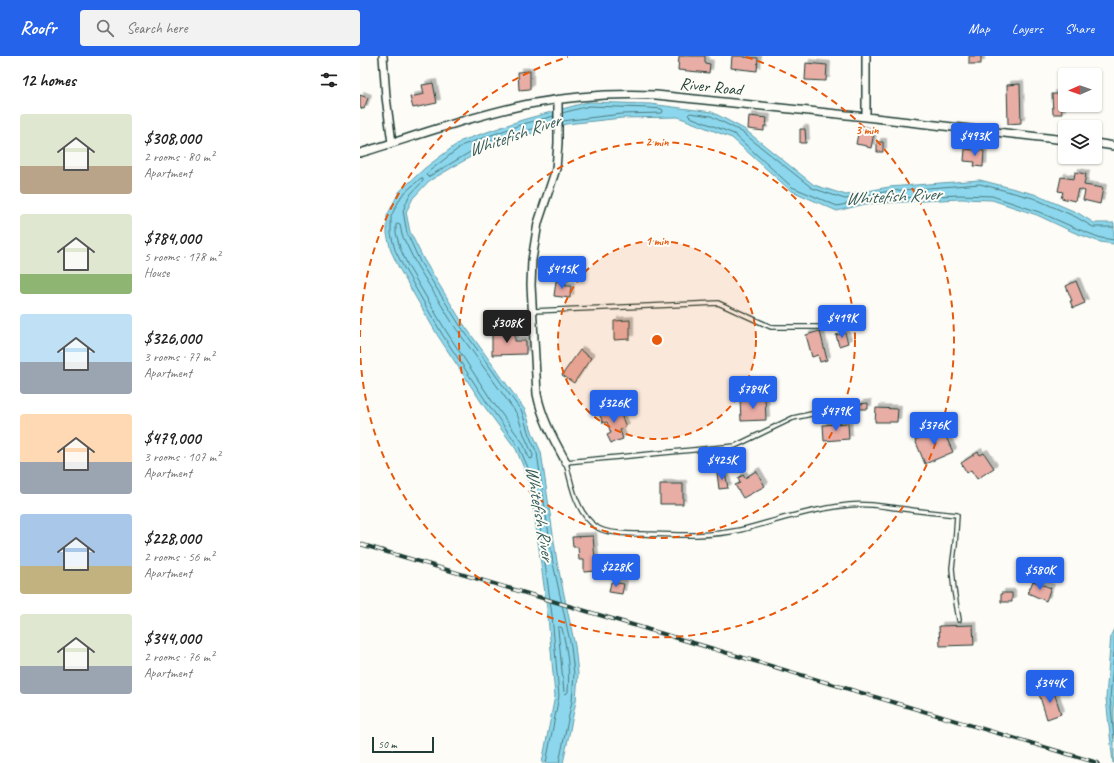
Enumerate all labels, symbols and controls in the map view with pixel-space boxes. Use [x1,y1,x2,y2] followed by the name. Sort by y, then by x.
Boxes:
[80,10,360,46] search box
[20,16,56,40] text: Roofr
[94,17,116,39] icon: search
[126,19,188,38] text: Search here
[968,20,990,37] text: Map
[1012,20,1043,37] text: Layers
[1065,20,1094,37] text: Share
[1058,68,1102,112] north arrow
[1058,68,1102,164] map controls
[318,69,340,91] icon: filters
[20,70,76,91] text: 12 homes
[679,73,745,100] street label: River Road
[465,108,566,161] water label: Whitefish River
[1058,120,1102,164] button: layers
[856,122,879,138] text: 3 min
[947,123,1003,157] pin: $493K
[144,128,201,149] text: $308,000
[960,128,990,144] text: $493K
[52,130,100,178] icon: home
[646,134,669,150] text: 2 min
[144,149,214,165] text: 2 rooms · 80 m²
[144,165,192,181] text: Apartment
[845,182,945,209] water label: Whitefish River
[144,228,201,249] text: $784,000
[52,230,100,278] icon: home
[646,233,669,249] text: 1 min
[144,249,220,265] text: 5 rooms · 178 m²
[534,256,590,290] pin: $415K
[547,261,577,277] text: $415K
[144,265,169,281] text: House
[814,305,870,339] pin: $419K
[479,310,535,344] pin: $308K
[827,310,857,326] text: $419K
[492,315,522,331] text: $308K
[144,328,201,349] text: $326,000
[52,330,100,378] icon: home
[650,333,664,347] centre of rings
[144,349,214,365] text: 3 rooms · 77 m²
[144,365,192,381] text: Apartment
[725,376,781,410] pin: $784K
[738,381,768,397] text: $784K
[586,390,642,424] pin: $326K
[599,395,629,411] text: $326K
[808,398,864,432] pin: $479K
[821,403,851,419] text: $479K
[906,412,962,446] pin: $376K
[919,417,949,433] text: $376K
[144,428,201,449] text: $479,000
[52,430,100,478] icon: home
[694,447,750,481] pin: $425K
[144,449,220,465] text: 3 rooms · 107 m²
[707,452,737,468] text: $425K
[521,464,560,565] water label: Whitefish River
[144,465,192,481] text: Apartment
[144,528,201,549] text: $228,000
[52,530,100,578] icon: home
[144,549,214,565] text: 2 rooms · 56 m²
[588,554,644,588] pin: $228K
[1012,557,1068,591] pin: $580K
[601,559,631,575] text: $228K
[1025,562,1055,578] text: $580K
[144,565,192,581] text: Apartment
[144,628,201,649] text: $344,000
[52,630,100,678] icon: home
[144,649,214,665] text: 2 rooms · 76 m²
[144,665,192,681] text: Apartment
[1022,670,1078,704] pin: $344K
[1035,675,1065,691] text: $344K
[372,735,434,754] scale bar
[378,737,397,751] text: 50 m

